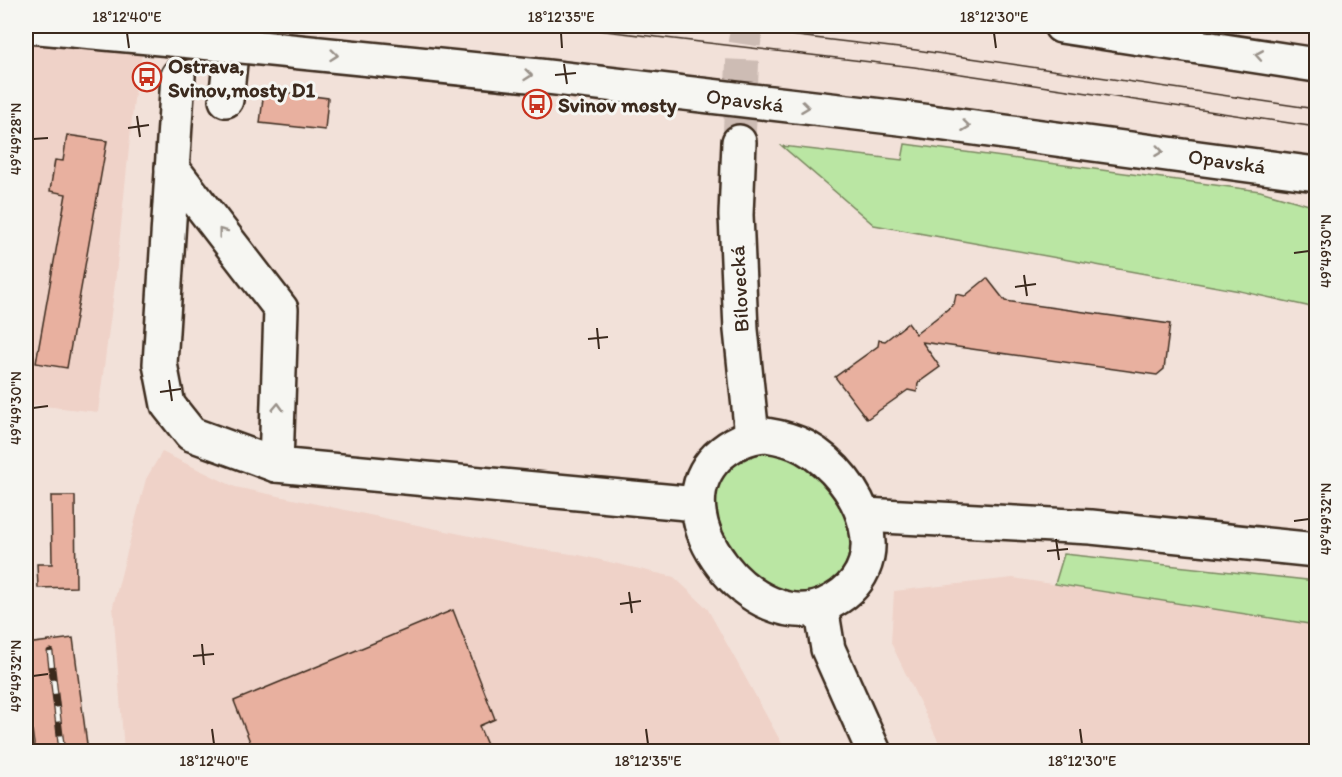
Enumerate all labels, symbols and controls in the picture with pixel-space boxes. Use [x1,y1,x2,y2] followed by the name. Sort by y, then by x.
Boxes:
[92,8,162,26] text: 18°12'40"E
[527,8,595,26] text: 18°12'35"E
[960,8,1028,26] text: 18°12'30"E
[329,48,338,61] one-way arrow
[1254,49,1264,62] one-way arrow
[168,53,316,103] place label: Ostrava, Svinov,mosty D1
[131,61,163,93] bus stop icon: Ostrava, Svinov,mosty D1
[523,68,533,81] one-way arrow
[705,83,785,117] street label: Opavská
[521,88,553,120] bus stop icon: Svinov mosty
[558,92,677,118] place label: Svinov mosty
[801,100,810,112] one-way arrow
[7,103,25,175] text: 49°49'28"N
[962,120,971,132] one-way arrow
[1187,143,1268,179] street label: Opavská
[1155,145,1164,157] one-way arrow
[1317,214,1335,288] text: 49°49'30"N
[218,228,229,239] one-way arrow
[724,245,754,333] street label: Bílovecká
[7,371,25,445] text: 49°49'30"N
[272,402,284,411] one-way arrow
[1317,483,1335,555] text: 49°49'32"N
[7,640,25,712] text: 49°49'32"N
[179,752,249,770] text: 18°12'40"E
[614,752,682,770] text: 18°12'35"E
[1048,752,1116,770] text: 18°12'30"E

